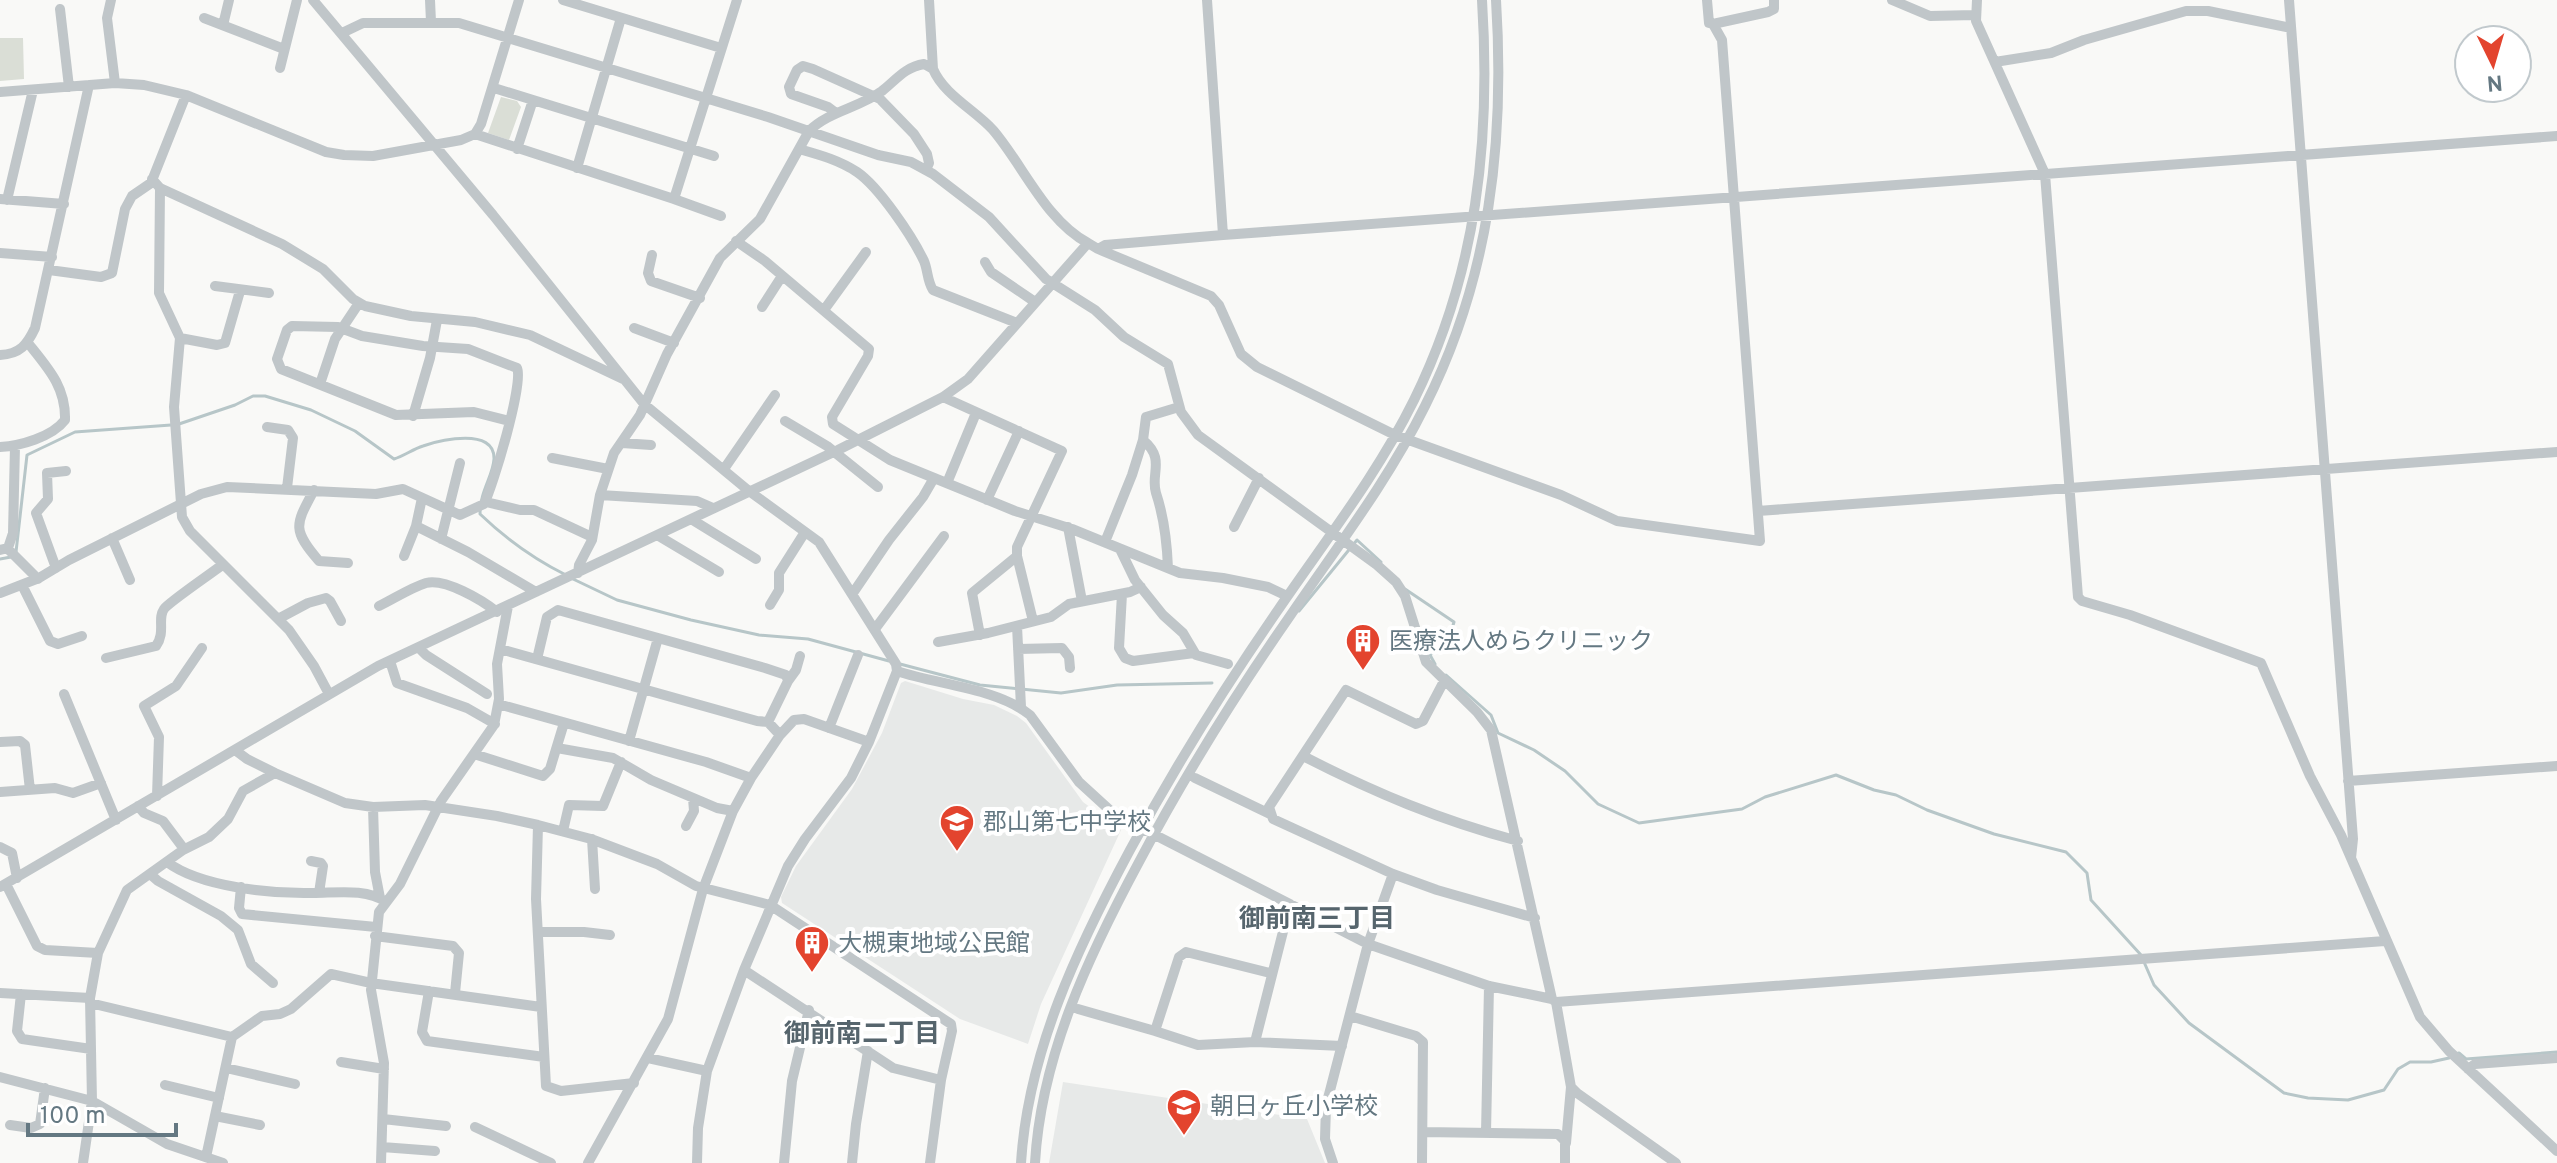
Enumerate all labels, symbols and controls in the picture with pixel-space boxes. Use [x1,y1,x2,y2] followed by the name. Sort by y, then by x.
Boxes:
[2453,24,2533,104] north arrow
[2485,67,2504,96] text: N
[1344,622,1382,672] building icon: 医療法人めらクリニック
[1389,628,1653,658] place label: 医療法人めらクリニック
[938,803,976,853] school or university icon: 郡山第七中学校
[983,809,1151,839] place label: 郡山第七中学校
[1239,904,1395,937] district label: 御前南三丁目
[793,924,831,974] building icon: 大槻東地域公民館
[838,930,1030,960] place label: 大槻東地域公民館
[784,1019,940,1052] district label: 御前南二丁目
[28,1087,176,1137] scale bar
[1165,1087,1203,1137] school or university icon: 朝日ヶ丘小学校
[1210,1093,1378,1123] place label: 朝日ヶ丘小学校
[40,1102,106,1132] text: 100 m

